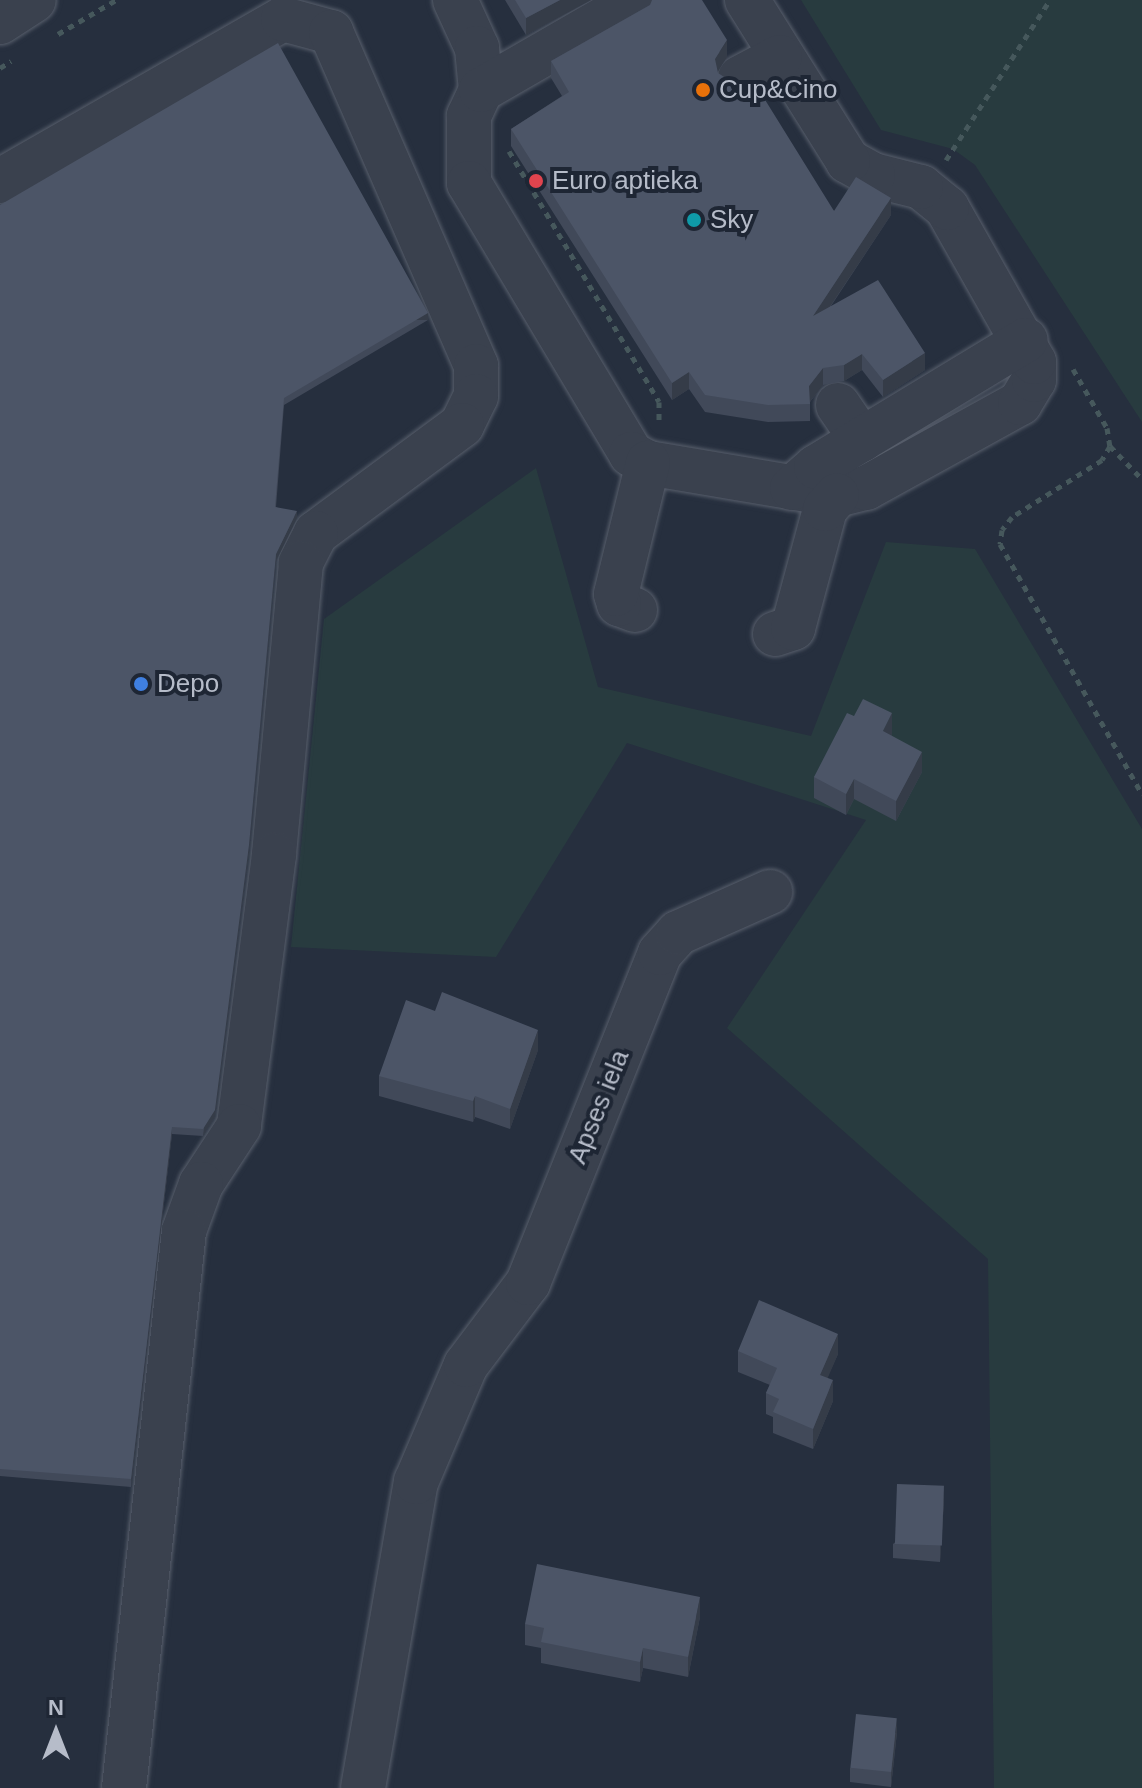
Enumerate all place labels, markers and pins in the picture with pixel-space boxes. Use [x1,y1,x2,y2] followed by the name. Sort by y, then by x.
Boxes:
[719,74,838,106] place label: Cup&Cino
[694,81,712,99] marker: Cup&Cino
[552,165,698,197] place label: Euro aptieka
[527,172,545,190] marker: Euro aptieka
[710,204,753,236] place label: Sky
[685,211,703,229] marker: Sky
[157,668,219,700] place label: Depo
[132,675,150,693] marker: Depo

